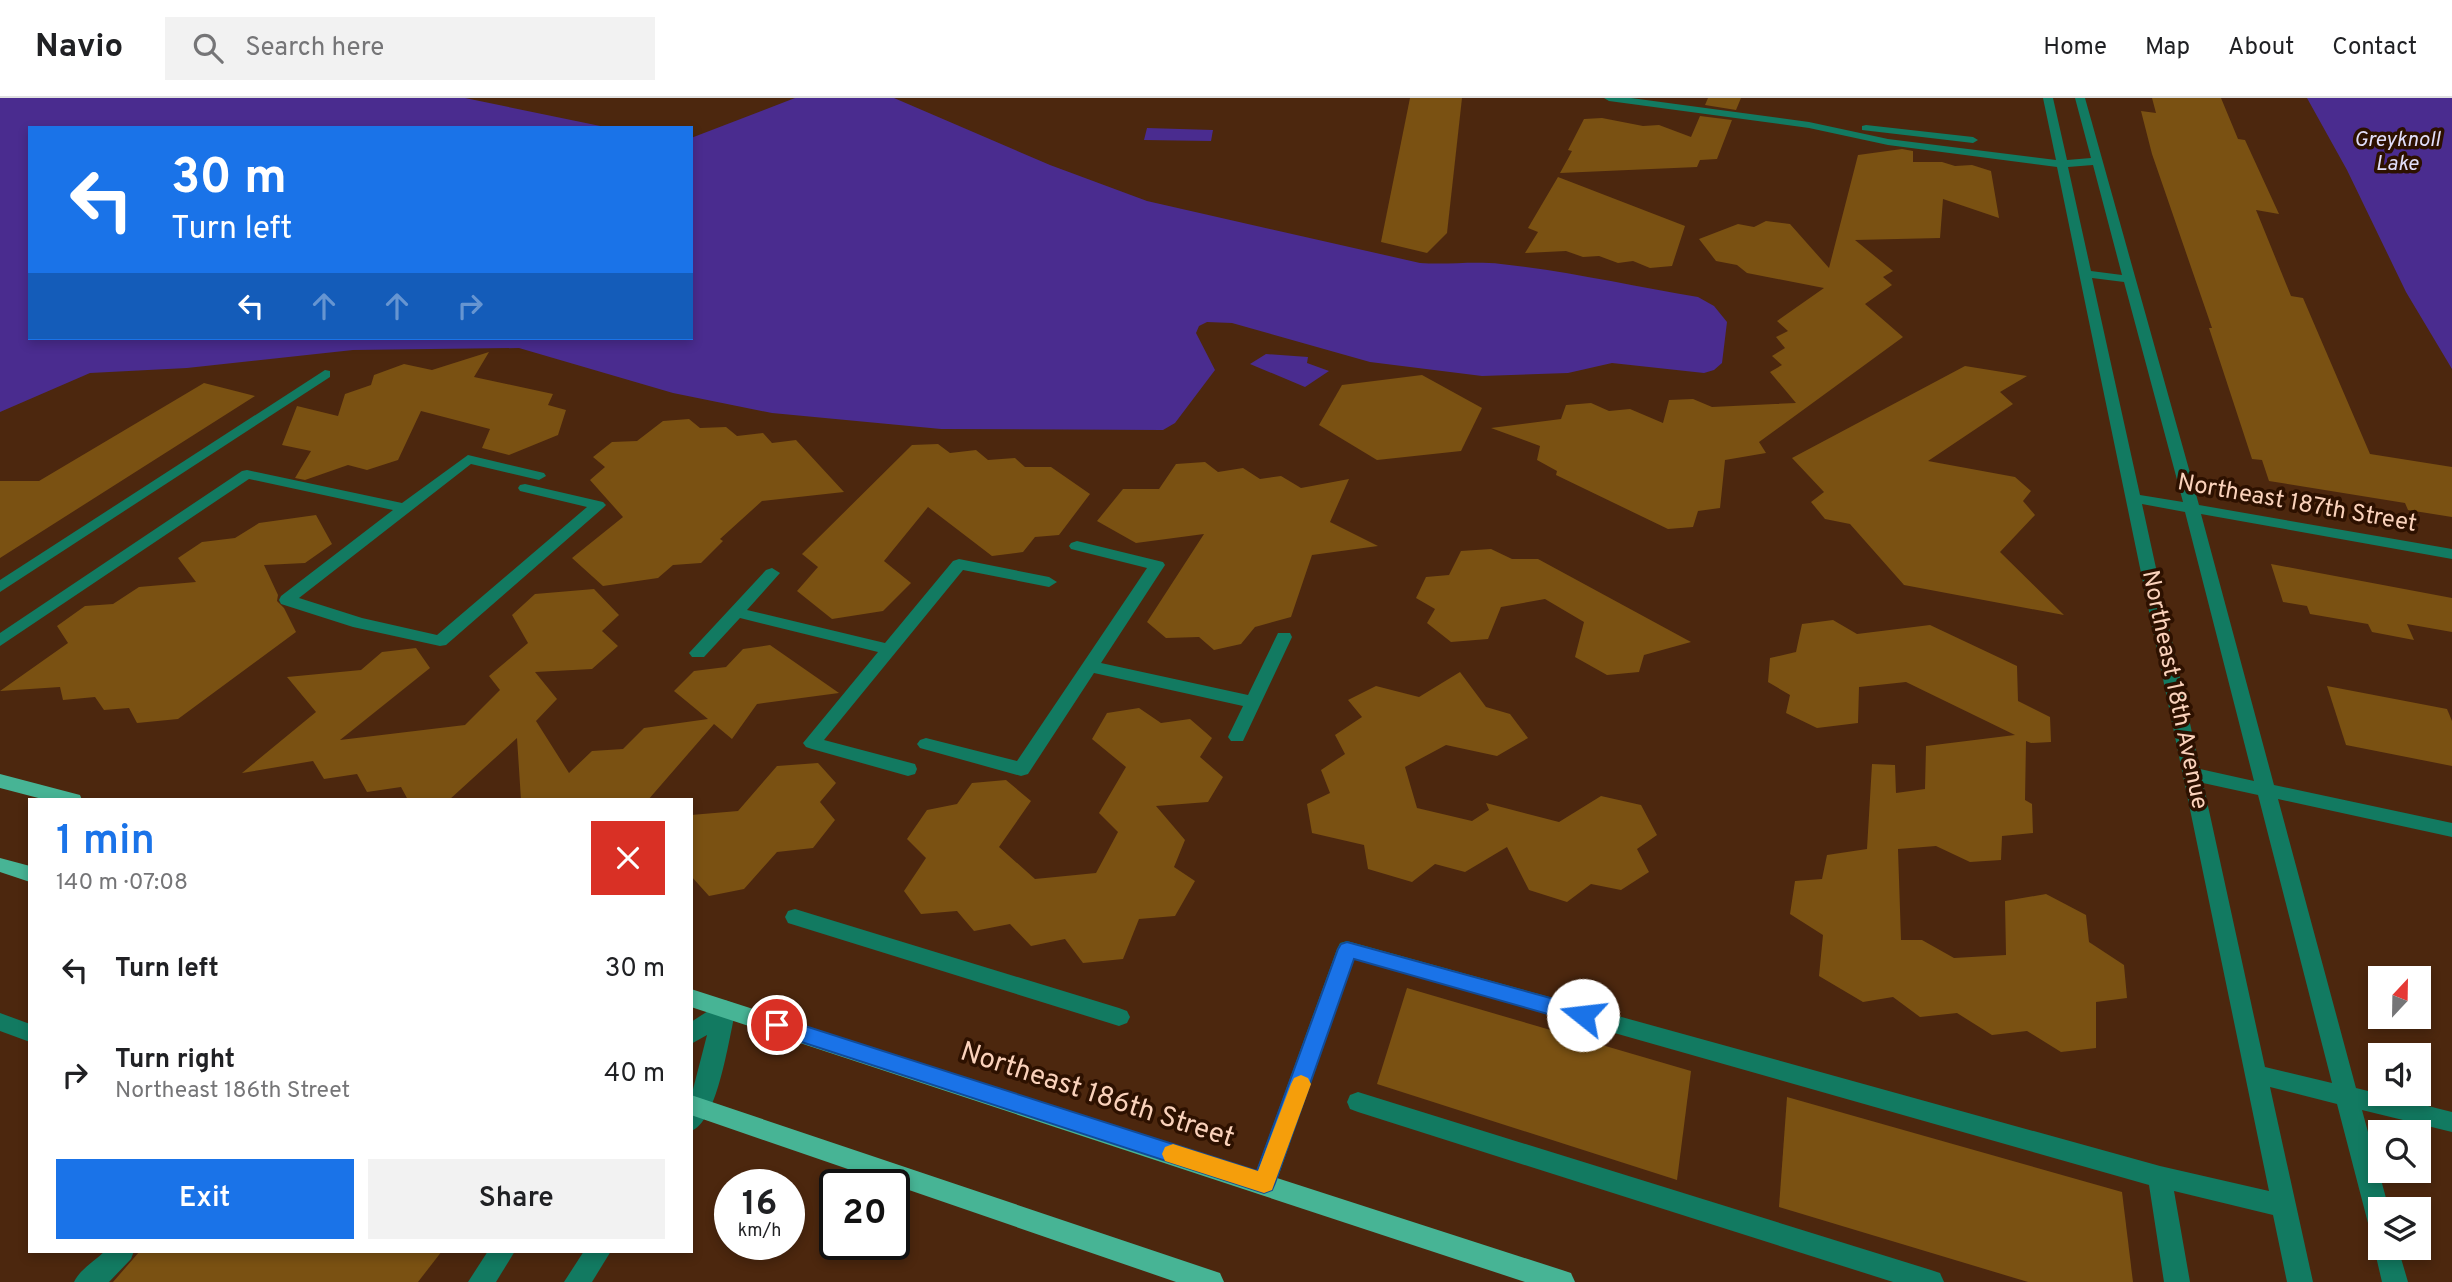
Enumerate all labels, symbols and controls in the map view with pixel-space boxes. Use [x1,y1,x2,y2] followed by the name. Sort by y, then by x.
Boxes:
[165,17,655,80] search box
[35,27,123,69] text: Navio
[189,29,227,67] icon: search
[245,32,384,65] text: Search here
[2043,33,2107,63] text: Home
[2145,33,2190,63] text: Map
[2228,33,2294,63] text: About
[2332,33,2417,63] text: Contact
[2354,127,2442,178] water label: Greyknoll Lake
[171,149,287,211] text: 30 m
[56,154,147,245] icon: left
[171,210,292,250] text: Turn left
[232,287,270,325] icon: left
[305,287,343,325] icon: ahead
[378,287,416,325] icon: ahead
[451,287,489,325] icon: right
[2175,468,2419,540] street label: Northeast 187th Street
[2134,568,2214,812] street label: Northeast 18th Avenue
[56,816,155,869] text: 1 min
[591,821,665,895] button: close
[56,869,188,898] text: 140 m · 07:08
[56,951,94,989] icon: left
[115,953,219,986] text: Turn left
[605,953,665,986] text: 30 m
[2368,966,2431,1029] north arrow
[2368,966,2431,1260] map controls
[1546,978,1620,1052] position arrow
[747,995,807,1055] pin
[758,1006,796,1044] icon: arrive
[955,1035,1239,1157] street label: Northeast 186th Street
[2368,1043,2431,1106] button: sound
[115,1044,235,1077] text: Turn right
[56,1056,94,1094] icon: right
[604,1058,665,1091] text: 40 m
[115,1077,350,1106] text: Northeast 186th Street
[2368,1120,2431,1183] button: search
[56,1159,354,1239] button: Exit
[368,1159,665,1239] button: Share
[819,1169,910,1260] speed limit sign: 20
[742,1183,777,1227] text: 16
[2368,1197,2431,1260] button: layers
[738,1220,781,1243] text: km/h

